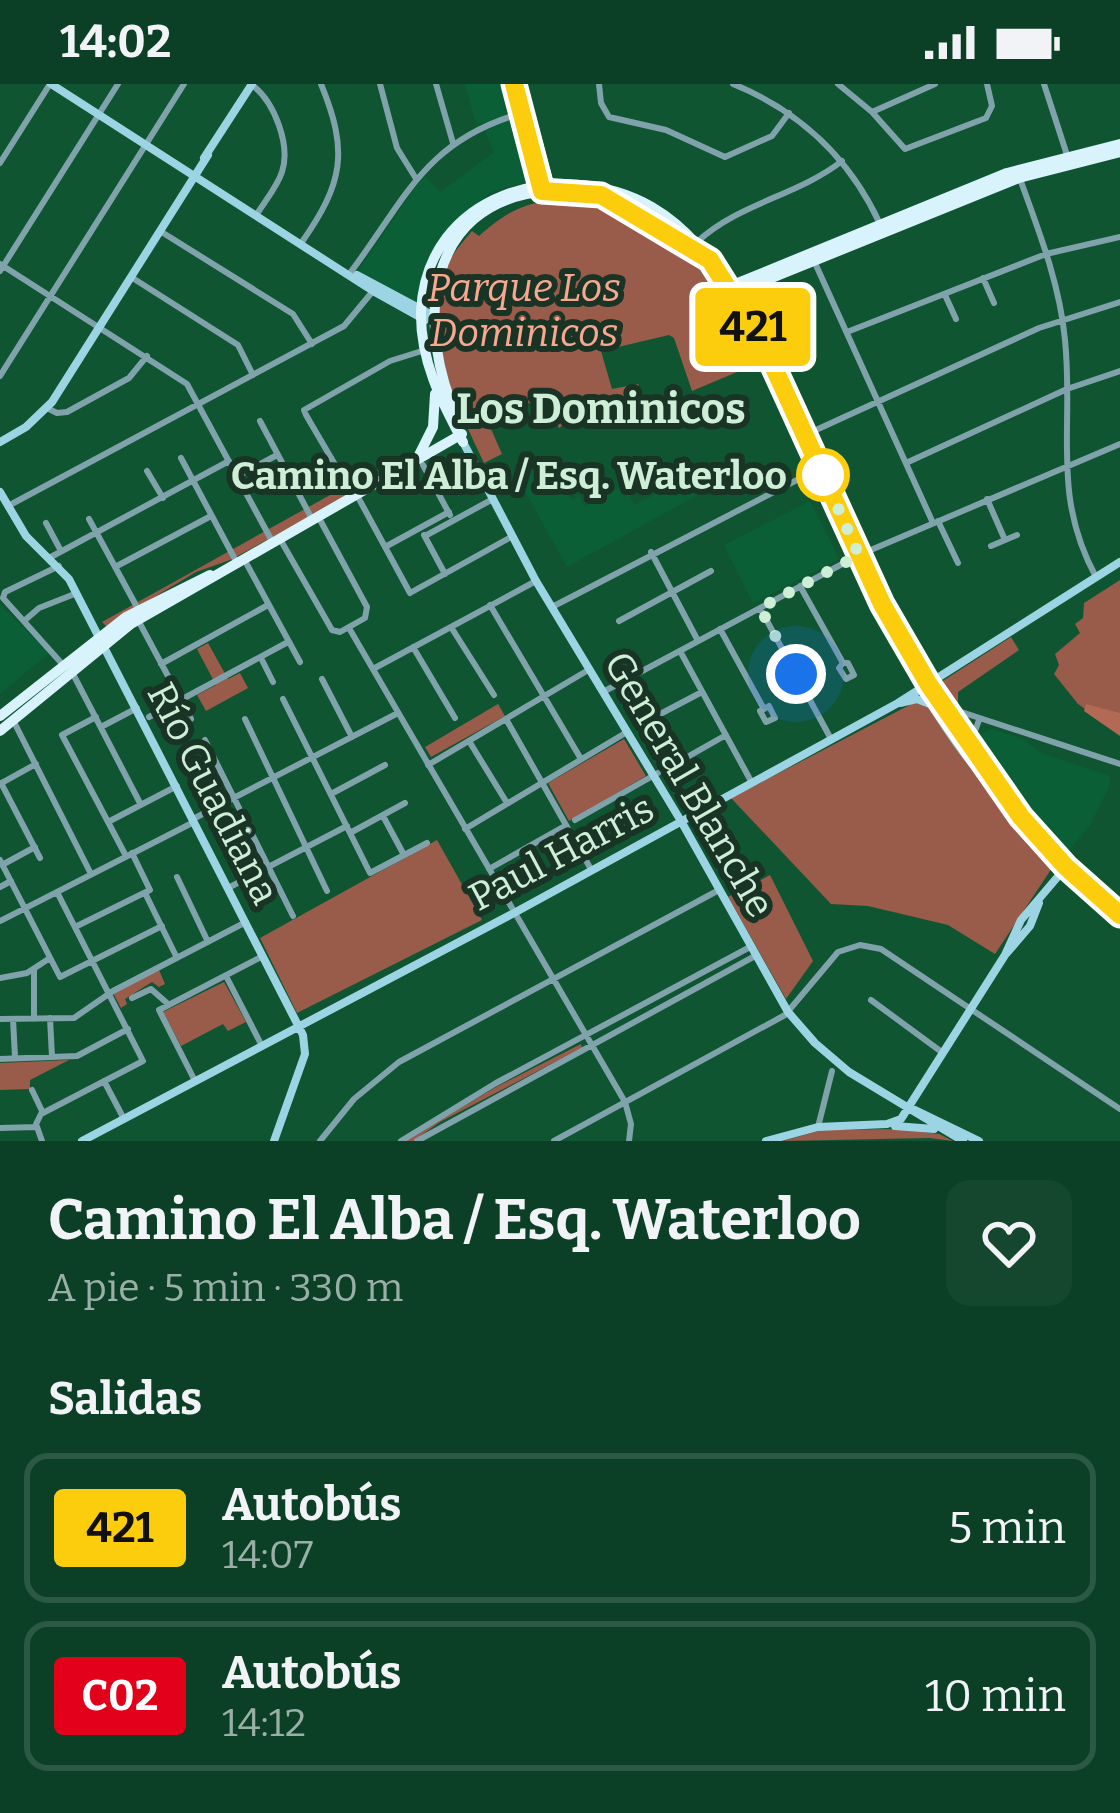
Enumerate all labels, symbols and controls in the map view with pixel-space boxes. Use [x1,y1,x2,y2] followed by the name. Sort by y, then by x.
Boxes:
[60,15,171,69] text: 14:02
[427,265,621,356] park label: Parque Los Dominicos
[684,288,822,366] line badge: 421
[719,302,787,352] text: 421
[456,384,746,434] district label: Los Dominicos
[798,450,848,500] marker: Camino El Alba / Esq. Waterloo
[231,453,787,499] place label: Camino El Alba / Esq. Waterloo
[595,644,784,925] street label: General Blanche
[766,644,826,704] your location
[138,675,289,912] street label: Río Guadiana
[461,785,662,921] street label: Paul Harris
[946,1180,1072,1306] button: heart
[48,1186,861,1254] text: Camino El Alba / Esq. Waterloo
[48,1265,403,1311] text: A pie · 5 min · 330 m
[48,1372,202,1426] text: Salidas
[222,1478,402,1532] text: Autobús
[948,1501,1066,1555] text: 5 min
[86,1503,154,1553] text: 421
[222,1532,313,1578] text: 14:07
[222,1646,402,1700] text: Autobús
[925,1669,1066,1723] text: 10 min
[82,1671,158,1721] text: C02
[222,1700,306,1746] text: 14:12

